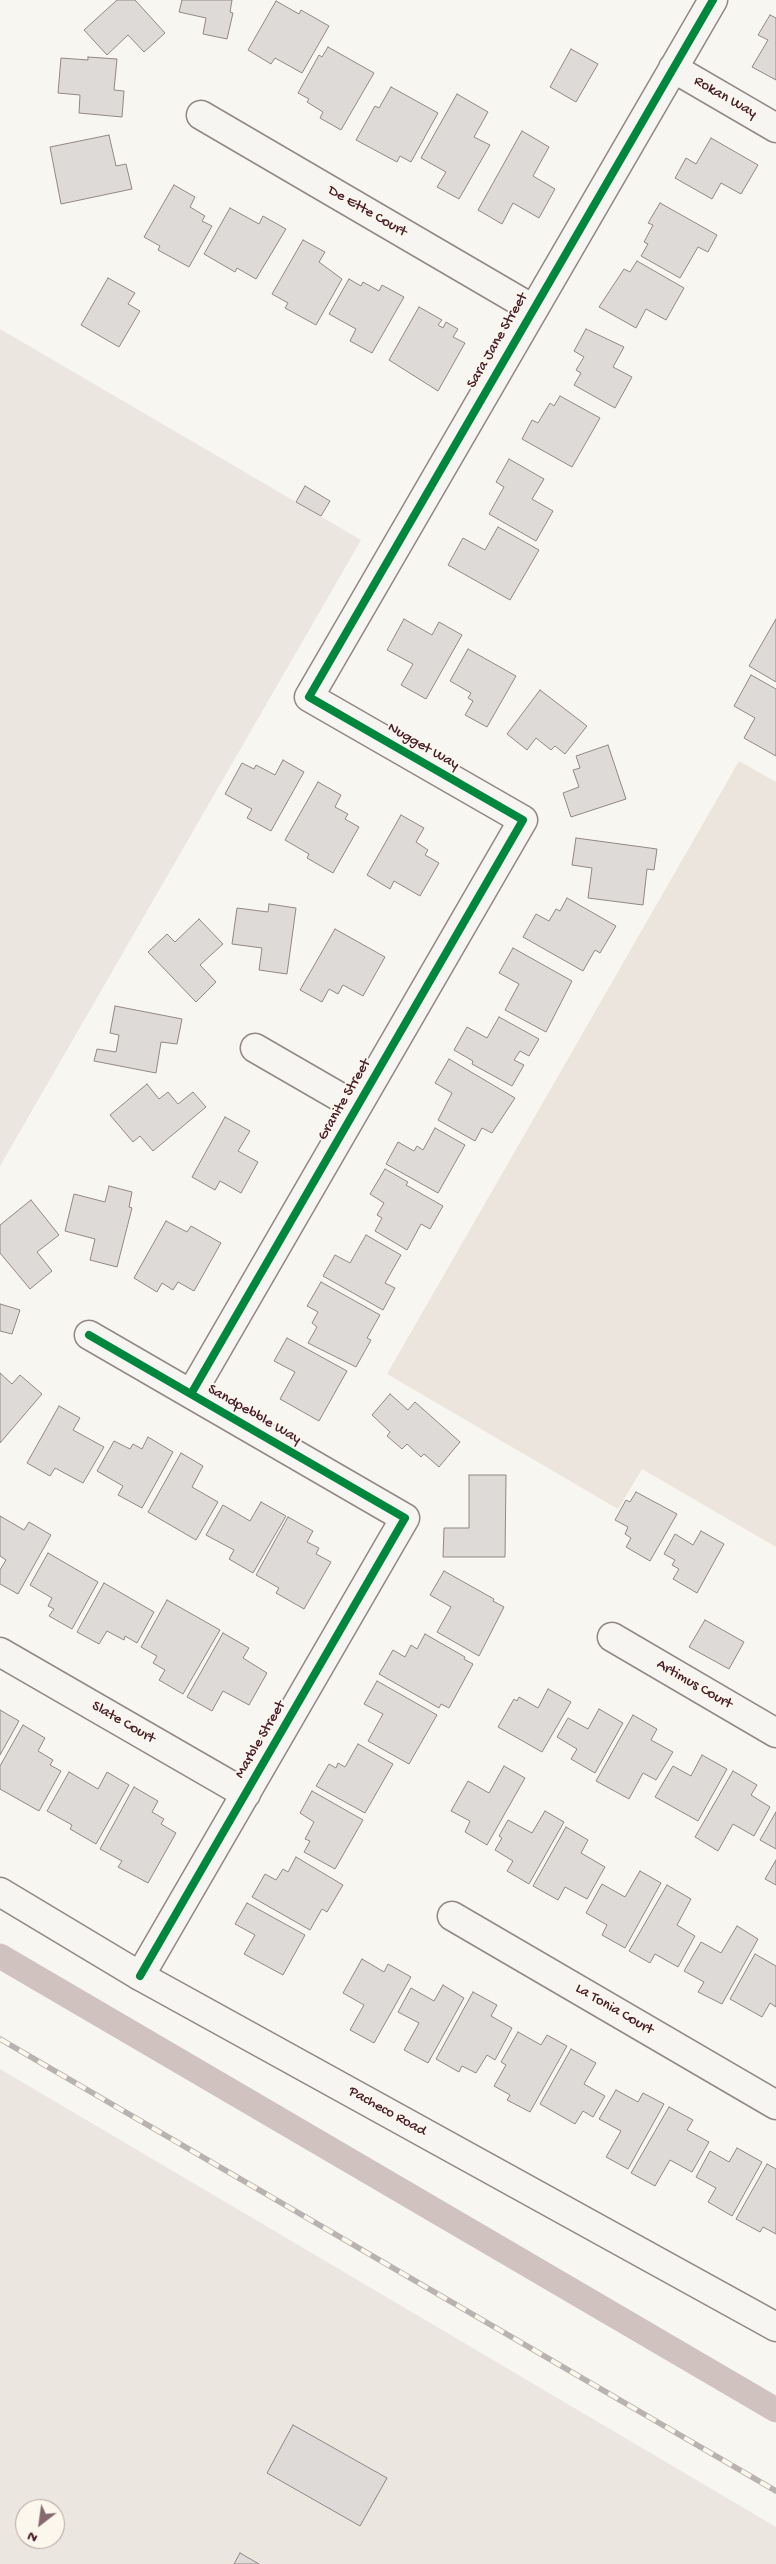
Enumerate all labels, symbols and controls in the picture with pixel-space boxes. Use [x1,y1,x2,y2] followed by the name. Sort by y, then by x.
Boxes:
[690,73,760,123] street label: Rokan Way
[324,182,410,242] street label: De Ette Court
[463,290,533,392] street label: Sara Jane Street
[384,719,462,775] street label: Nugget Way
[314,1056,376,1144] street label: Granite Street
[204,1381,304,1449] street label: Sandpebble Way
[653,1656,735,1714] street label: Artimus Court
[88,1698,158,1748] street label: Slate Court
[232,1698,290,1782] street label: Marble Street
[572,1980,656,2040] street label: La Tonia Court
[345,2083,429,2141] street label: Pacheco Road
[15,2499,65,2549] north arrow
[25,2527,41,2546] text: N

